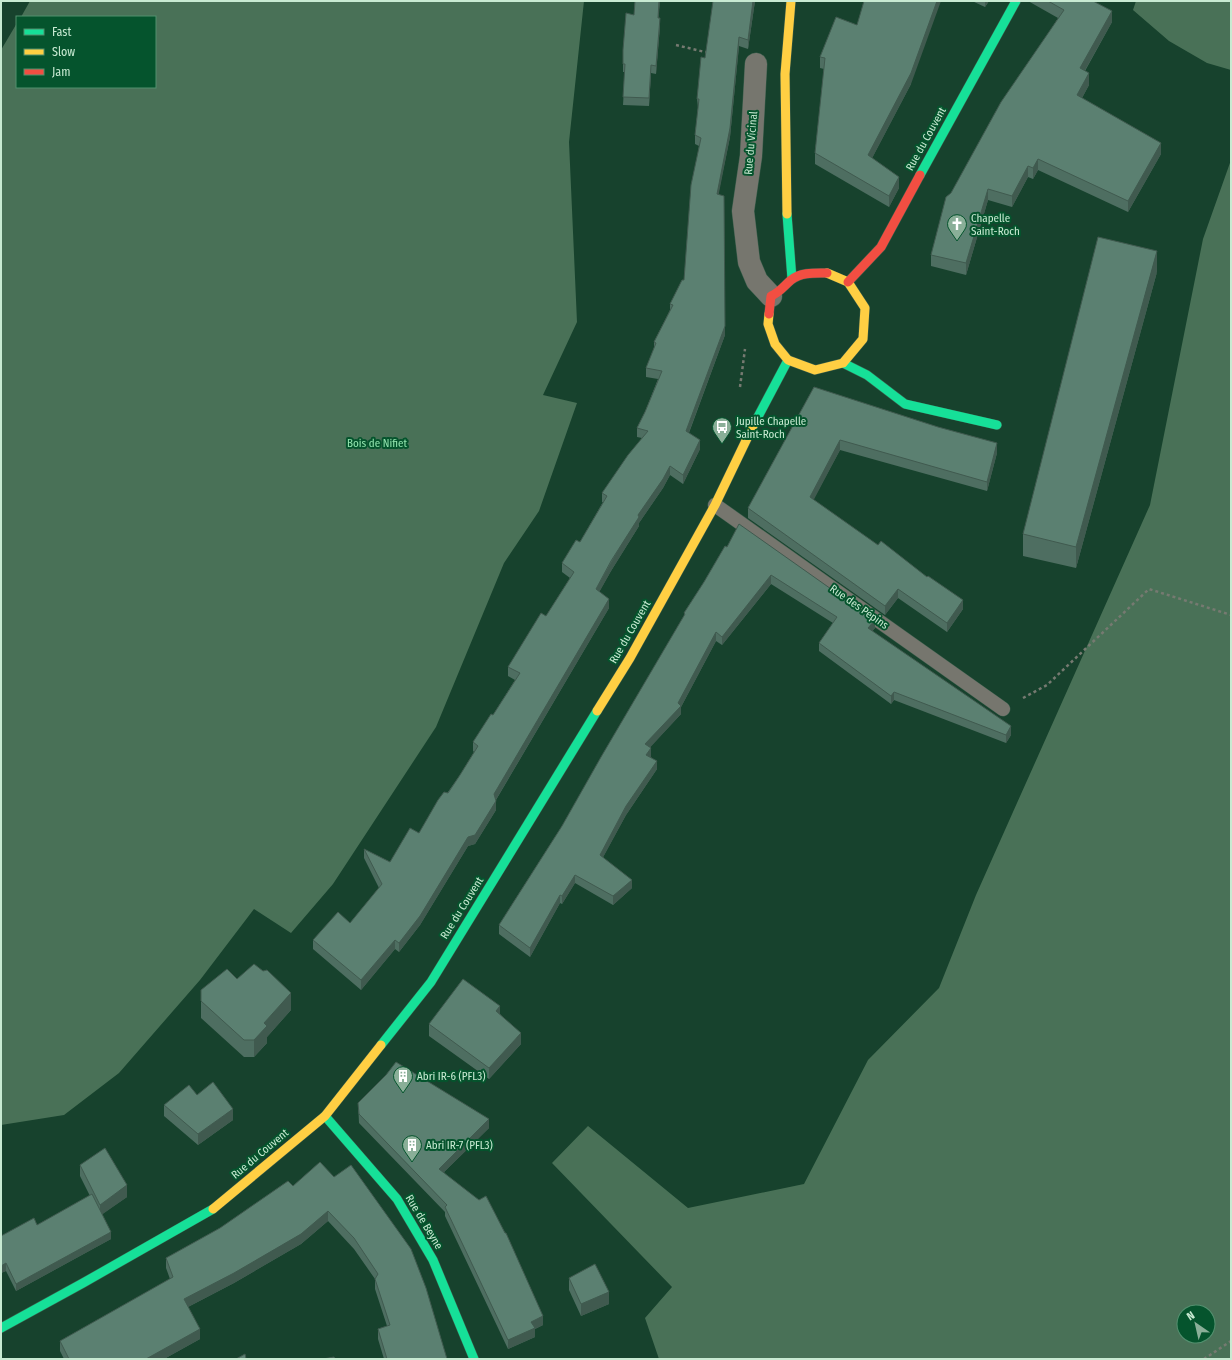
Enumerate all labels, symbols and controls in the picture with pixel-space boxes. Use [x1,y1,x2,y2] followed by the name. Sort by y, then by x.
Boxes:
[16,16,156,88] legend
[52,25,71,39] text: Fast
[52,45,75,59] text: Slow
[52,65,70,79] text: Jam
[903,105,949,173] street label: Rue du Couvent
[742,111,760,175] street label: Rue du Vicinal
[971,212,1020,238] place label: Chapelle Saint-Roch
[946,213,968,241] church icon: Chapelle Saint-Roch
[736,415,806,441] place label: Jupille Chapelle Saint-Roch
[711,416,733,444] bus stop icon: Jupille Chapelle Saint-Roch
[347,437,407,450] park label: Bois de Nifiet
[827,582,891,632] street label: Rue des Pépins
[607,598,653,666] street label: Rue du Couvent
[438,874,486,941] street label: Rue du Couvent
[392,1065,414,1093] building icon: Abri IR-6 (PFL3)
[417,1070,485,1083] place label: Abri IR-6 (PFL3)
[229,1126,292,1182] street label: Rue du Couvent
[401,1134,423,1162] building icon: Abri IR-7 (PFL3)
[426,1139,493,1152] place label: Abri IR-7 (PFL3)
[403,1192,445,1252] street label: Rue de Beyne
[1176,1304,1216,1344] north arrow
[1184,1309,1197,1323] text: N

